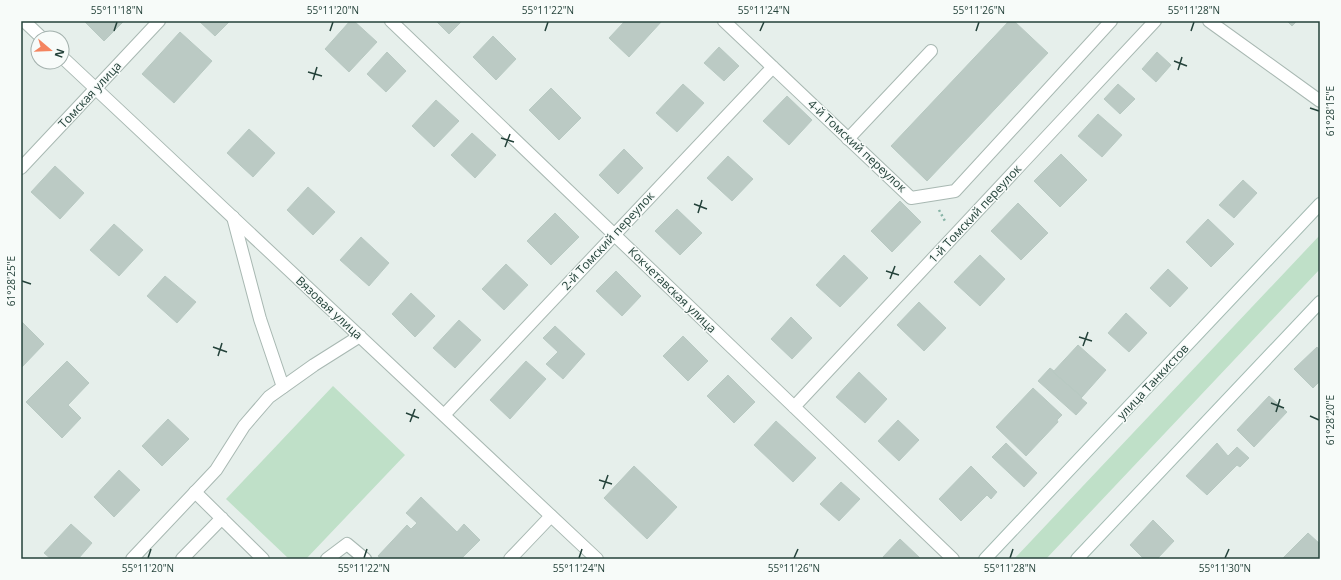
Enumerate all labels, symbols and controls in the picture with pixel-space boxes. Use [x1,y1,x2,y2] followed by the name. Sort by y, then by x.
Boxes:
[91,3,143,17] text: 55°11'18"N
[307,3,359,17] text: 55°11'20"N
[522,3,574,17] text: 55°11'22"N
[738,3,790,17] text: 55°11'24"N
[953,3,1005,17] text: 55°11'26"N
[1168,3,1220,17] text: 55°11'28"N
[30,30,70,70] north arrow
[51,47,68,60] text: N
[54,58,125,132] street label: Томская улица
[1323,86,1337,136] text: 61°28'15"E
[804,95,911,196] street label: 4-й Томский переулок
[924,160,1025,267] street label: 1-й Томский переулок
[557,187,658,294] street label: 2-й Томский переулок
[624,243,720,336] street label: Кокчетавская улица
[4,256,18,306] text: 61°28'25"E
[292,272,366,343] street label: Вязовая улица
[1113,340,1192,423] street label: улица Танкистов
[1323,395,1337,445] text: 61°28'20"E
[122,561,174,575] text: 55°11'20"N
[338,561,390,575] text: 55°11'22"N
[553,561,605,575] text: 55°11'24"N
[768,561,820,575] text: 55°11'26"N
[984,561,1036,575] text: 55°11'28"N
[1199,561,1251,575] text: 55°11'30"N

